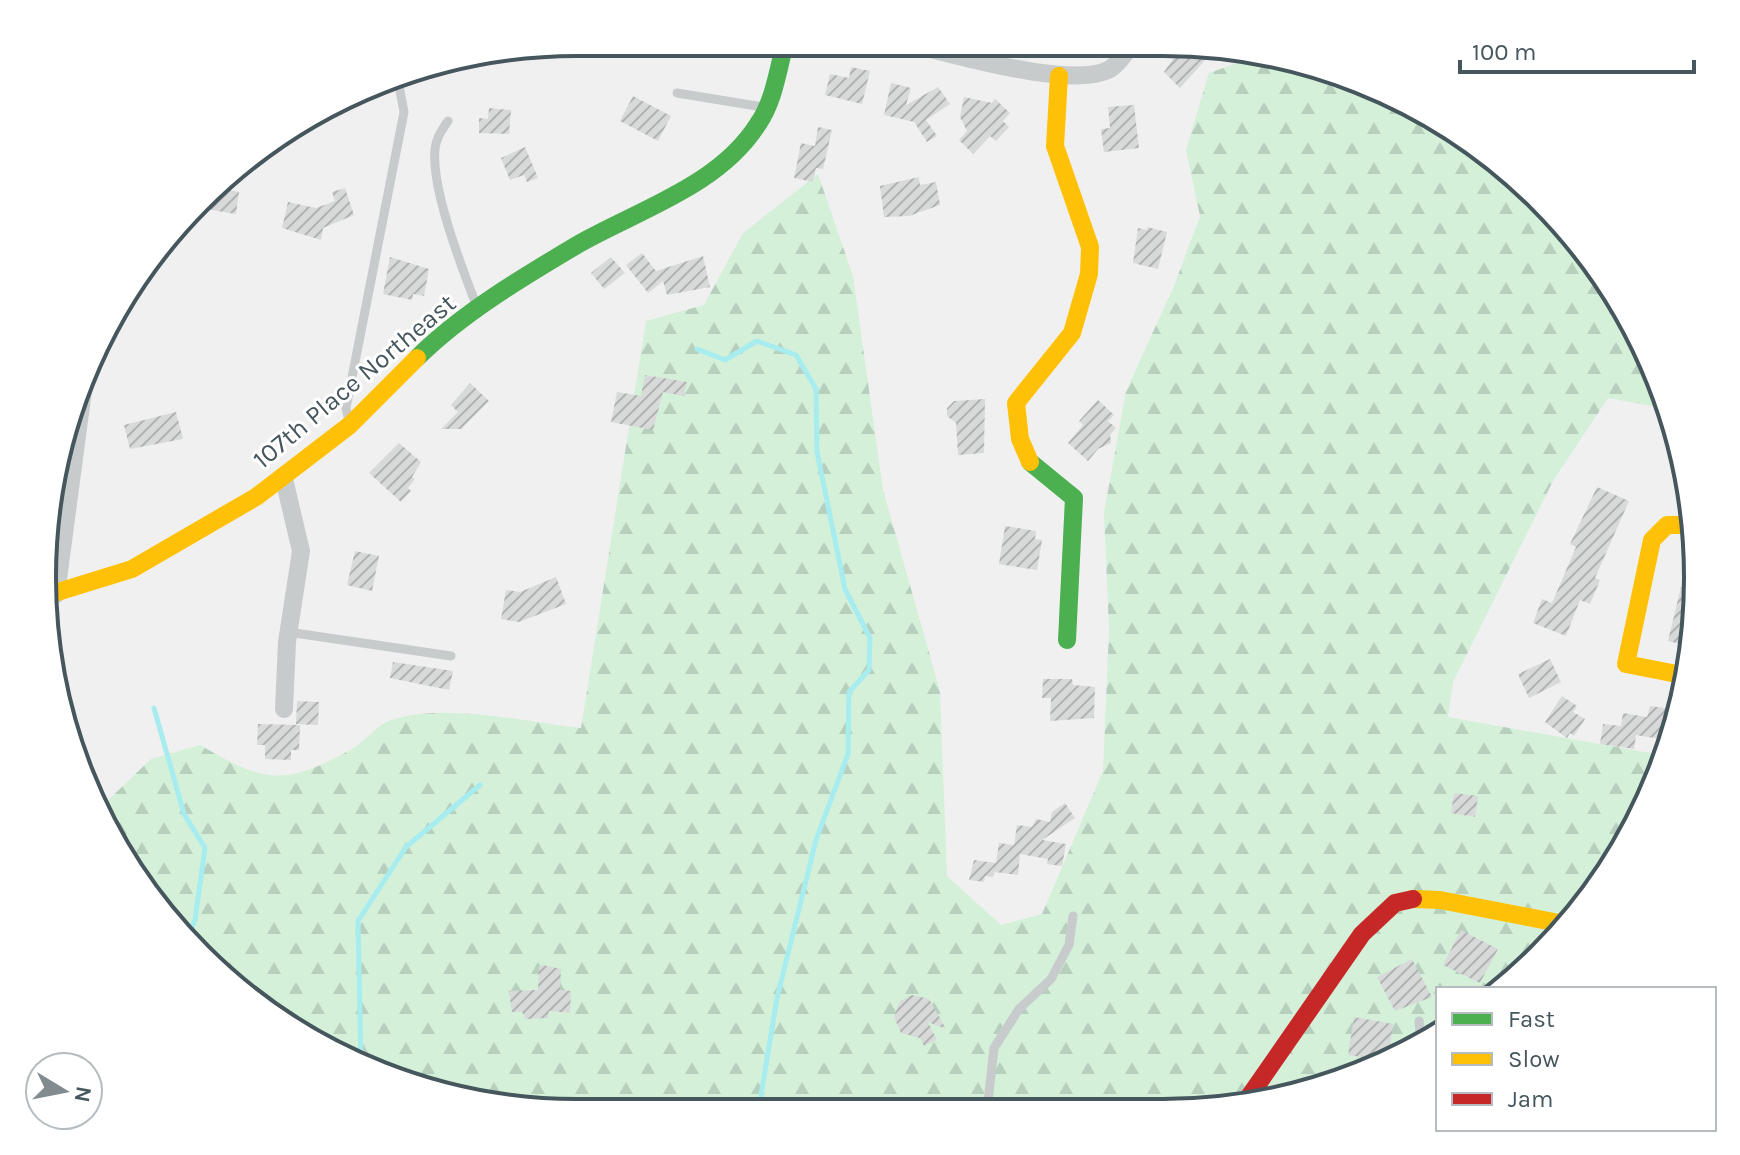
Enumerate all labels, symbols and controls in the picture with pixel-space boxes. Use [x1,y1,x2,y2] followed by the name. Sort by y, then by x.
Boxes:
[1460,24,1694,74] scale bar
[1472,38,1537,66] text: 100 m
[247,287,462,475] street label: 107th Place Northeast
[1436,987,1716,1131] legend
[1508,1005,1555,1033] text: Fast
[1508,1045,1560,1073] text: Slow
[24,1051,104,1131] north arrow
[69,1084,97,1104] text: N
[1508,1085,1553,1113] text: Jam

